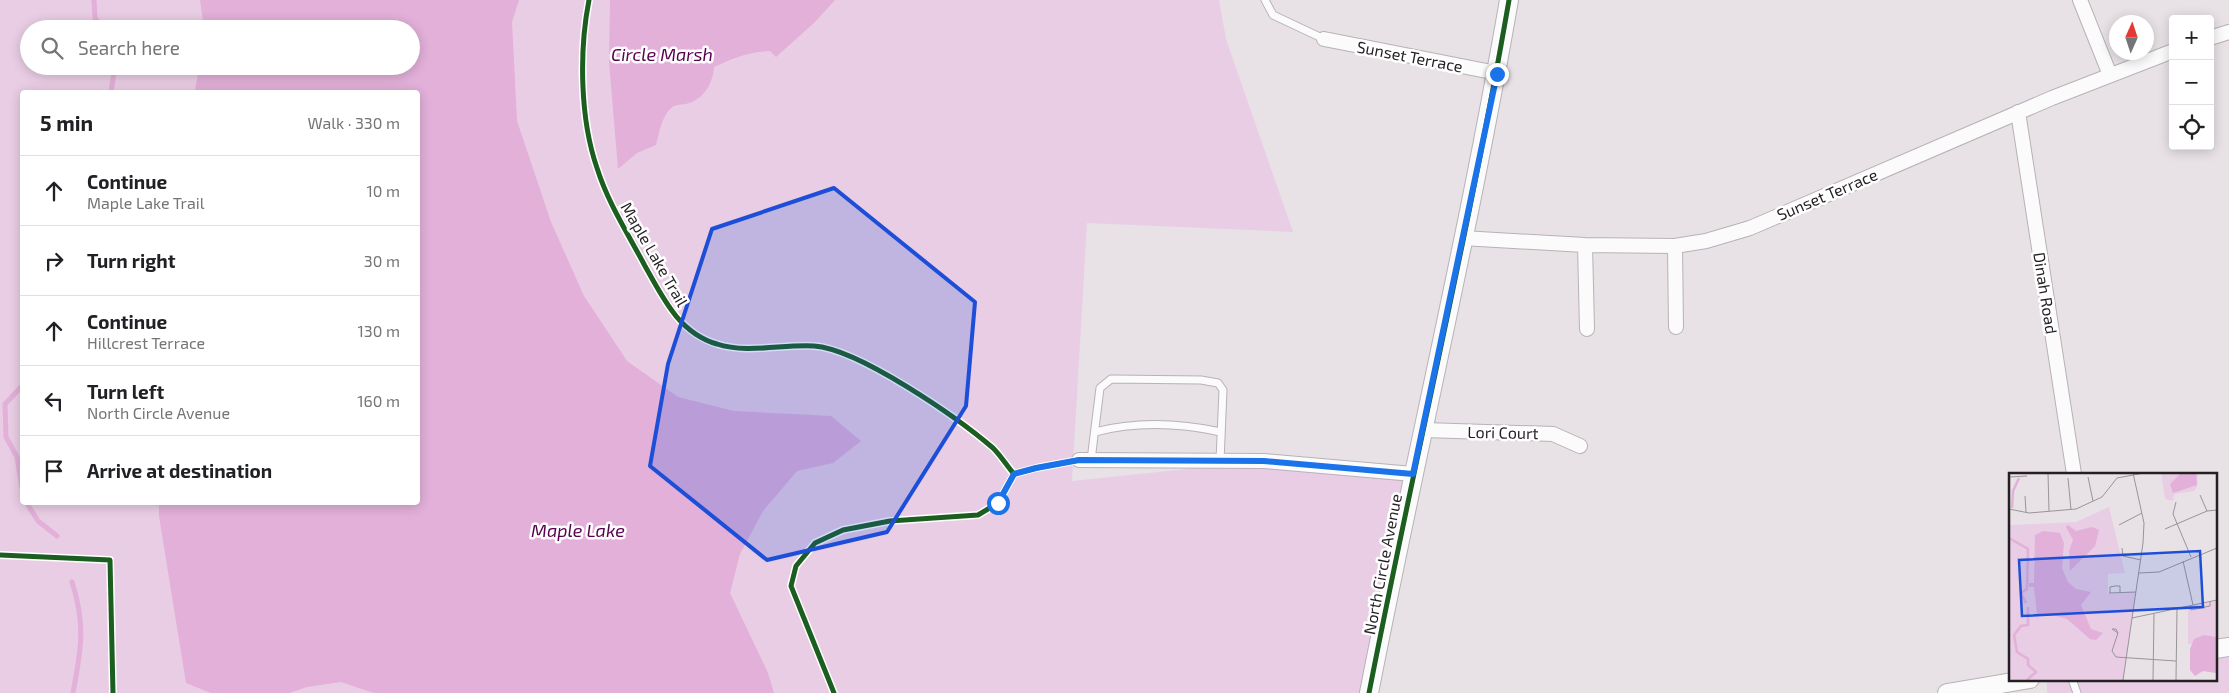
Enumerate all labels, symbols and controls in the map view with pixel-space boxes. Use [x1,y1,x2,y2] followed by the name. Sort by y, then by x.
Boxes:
[2109,15,2154,60] north arrow
[2169,15,2214,150] map controls
[2169,15,2214,60] button: +
[20,20,420,75] search box
[38,34,66,62] icon: search
[78,36,180,59] text: Search here
[1355,36,1465,76] street label: Sunset Terrace
[611,43,713,65] water label: Circle Marsh
[2169,60,2214,105] button: −
[1486,63,1509,86] route end
[2169,105,2214,150] button: locate
[40,110,93,135] text: 5 min
[308,113,400,132] text: Walk · 330 m
[1774,164,1880,224] street label: Sunset Terrace
[87,170,167,193] text: Continue
[40,177,68,205] icon: ahead
[366,181,400,200] text: 10 m
[87,193,204,212] text: Maple Lake Trail
[617,198,693,310] street label: Maple Lake Trail
[40,247,68,275] icon: right
[87,249,175,272] text: Turn right
[364,251,400,270] text: 30 m
[2030,251,2062,335] street label: Dinah Road
[87,310,167,333] text: Continue
[40,317,68,345] icon: ahead
[358,321,400,340] text: 130 m
[87,333,205,352] text: Hillcrest Terrace
[87,380,164,403] text: Turn left
[40,387,68,415] icon: left
[357,391,400,410] text: 160 m
[87,403,230,422] text: North Circle Avenue
[1467,422,1539,442] street label: Lori Court
[40,457,68,485] icon: arrive
[87,459,272,482] text: Arrive at destination
[2009,473,2216,680] inset map
[987,492,1010,515] route start
[1359,492,1405,636] street label: North Circle Avenue
[531,519,625,541] water label: Maple Lake

